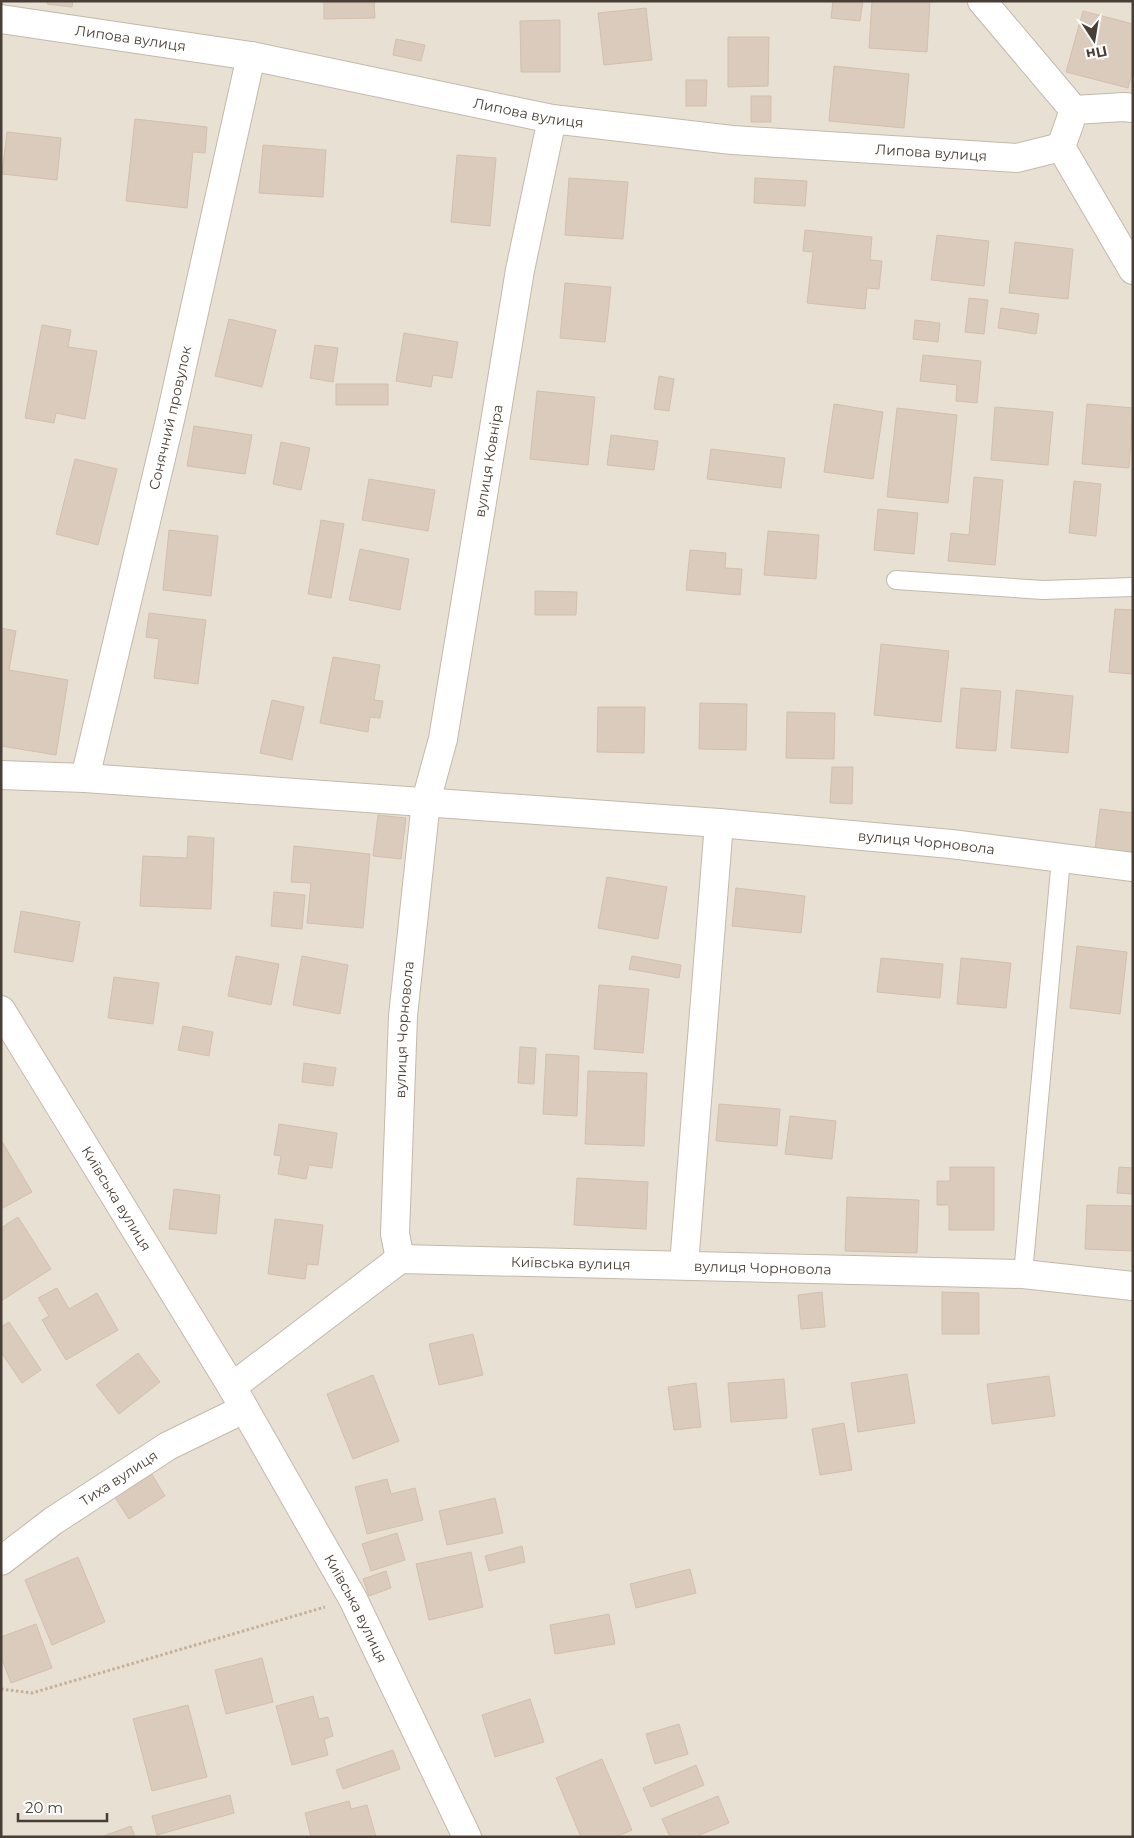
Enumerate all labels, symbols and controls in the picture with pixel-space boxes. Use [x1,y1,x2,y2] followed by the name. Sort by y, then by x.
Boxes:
[1069,15,1119,65] north arrow
[74,21,187,55] street label: Липова вулиця
[1085,42,1109,64] text: Пн
[472,94,585,132] street label: Липова вулиця
[875,140,988,165] street label: Липова вулиця
[145,344,195,492] street label: Сонячний провулок
[471,403,507,519] street label: вулиця Ковніра
[857,827,996,858] street label: вулиця Чорновола
[391,960,418,1099] street label: вулиця Чорновола
[77,1143,155,1254] street label: Київська вулиця
[511,1253,631,1274] street label: Київська вулиця
[694,1257,832,1278] street label: вулиця Чорновола
[76,1446,161,1510] street label: Тиха вулиця
[320,1551,391,1666] street label: Київська вулиця
[18,1790,106,1822] scale bar
[25,1798,63,1817] text: 20 m

